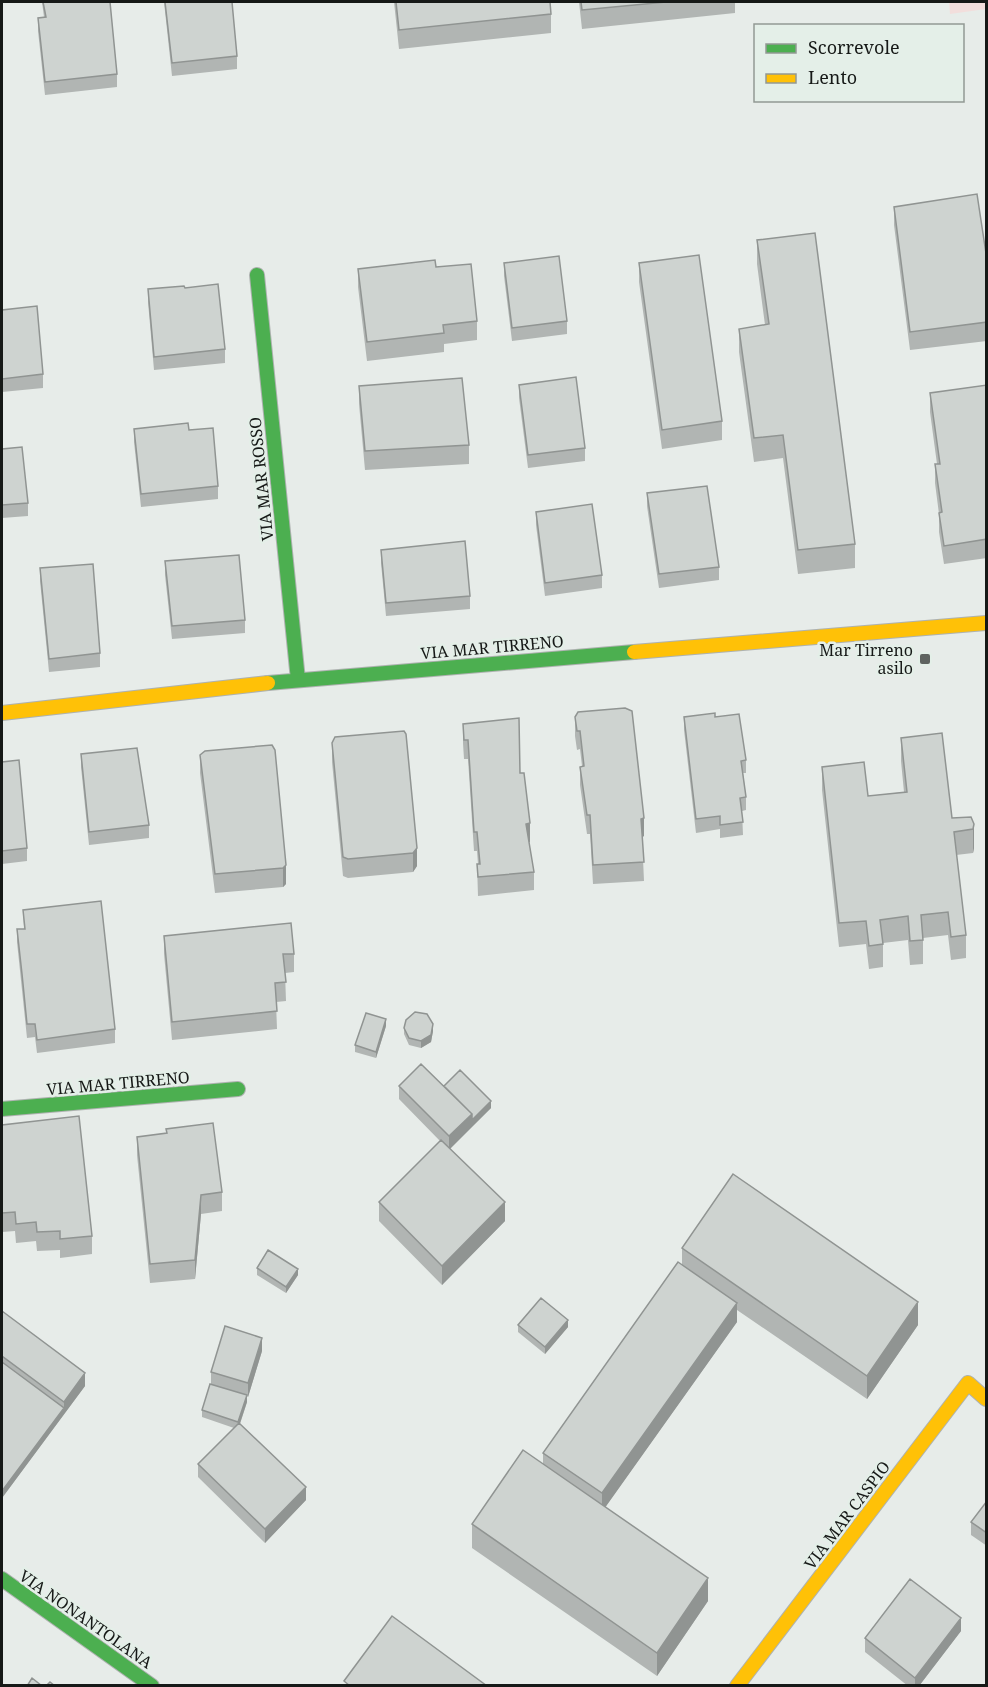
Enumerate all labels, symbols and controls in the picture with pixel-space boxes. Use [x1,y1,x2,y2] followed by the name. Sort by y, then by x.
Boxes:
[754,24,964,102] legend
[808,35,900,59] text: Scorrevole
[808,65,857,89] text: Lento
[244,416,278,542] street label: VIA MAR ROSSO
[419,630,565,664] street label: VIA MAR TIRRENO
[819,639,913,679] place label: Mar Tirreno asilo
[918,652,932,666] marker: Mar Tirreno asilo
[45,1066,191,1100] street label: VIA MAR TIRRENO
[799,1456,895,1574] street label: VIA MAR CASPIO
[15,1565,158,1674] street label: VIA NONANTOLANA

